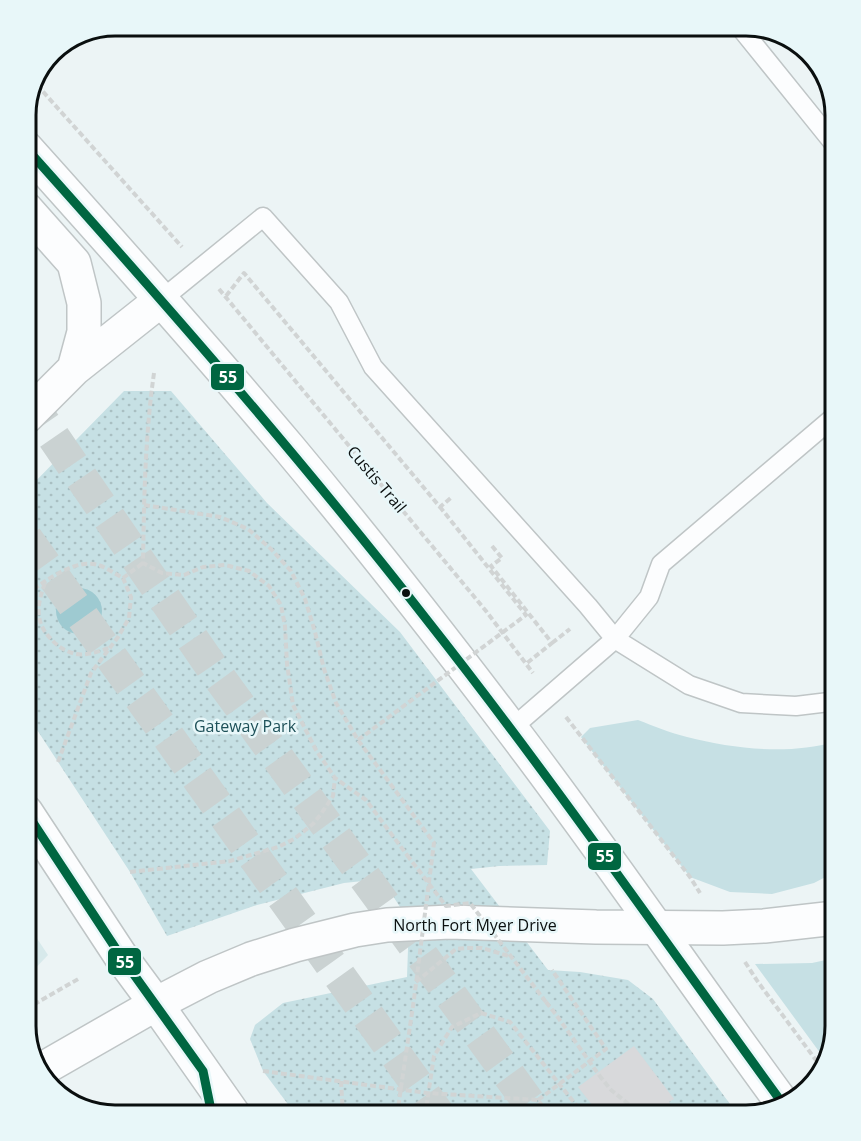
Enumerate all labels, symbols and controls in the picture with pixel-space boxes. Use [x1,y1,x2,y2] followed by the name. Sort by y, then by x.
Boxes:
[210,363,245,391] line badge: 55
[219,366,237,388] text: 55
[342,441,412,517] street label: Custis Trail
[400,587,412,599] unlabelled marker
[194,715,297,737] park label: Gateway Park
[587,842,622,871] line badge: 55
[596,845,614,867] text: 55
[393,914,557,936] street label: North Fort Myer Drive
[107,947,142,976] line badge: 55
[116,951,134,973] text: 55

